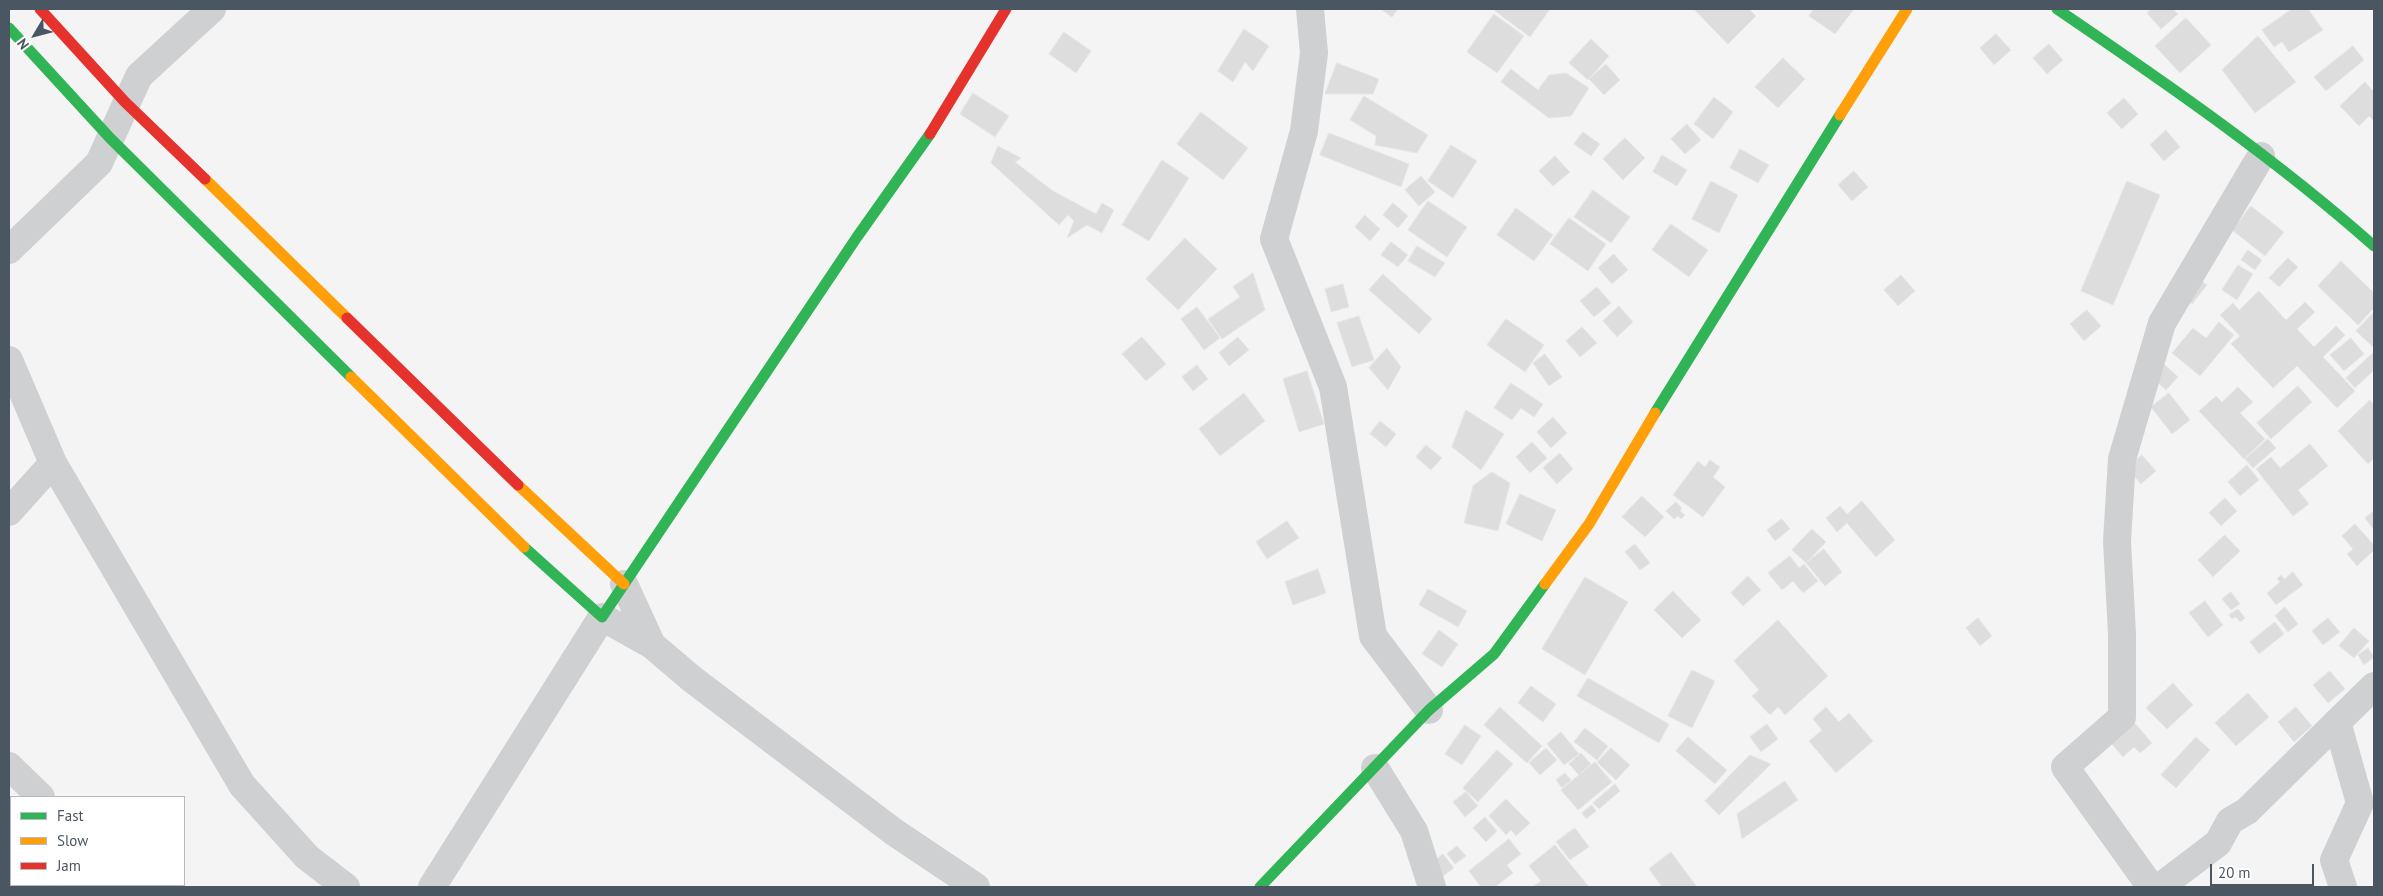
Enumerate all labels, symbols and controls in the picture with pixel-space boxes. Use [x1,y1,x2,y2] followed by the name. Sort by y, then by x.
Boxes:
[10,10,60,60] north arrow
[13,35,33,53] text: N
[10,796,185,886] legend
[57,806,84,825] text: Fast
[57,831,88,850] text: Slow
[2213,854,2317,886] scale bar
[57,856,81,875] text: Jam
[2218,863,2251,882] text: 20 m

